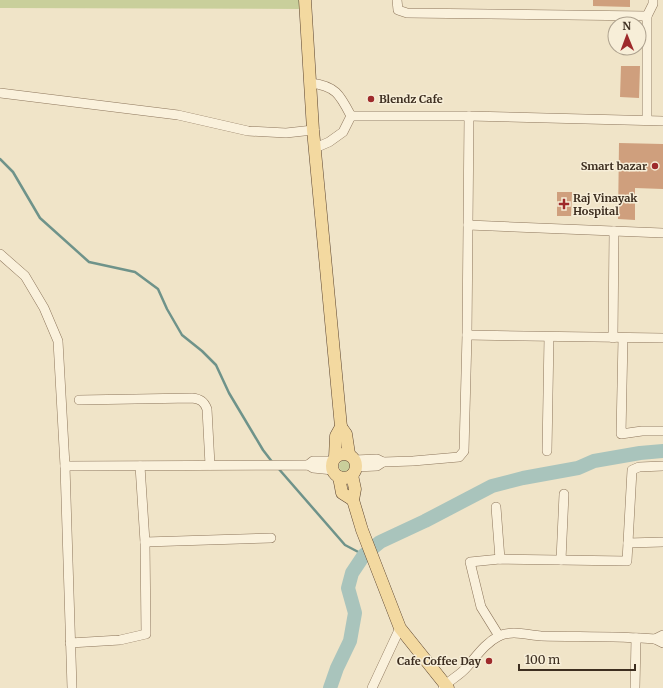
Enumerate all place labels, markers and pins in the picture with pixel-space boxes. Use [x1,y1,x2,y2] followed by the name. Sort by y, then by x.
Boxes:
[379,92,443,106] place label: Blendz Cafe
[366,94,376,104] marker: Blendz Cafe
[581,159,647,173] place label: Smart bazar
[650,161,660,171] marker: Smart bazar
[573,191,638,218] place label: Raj Vinayak Hospital
[558,198,570,210] marker: Raj Vinayak Hospital
[397,654,481,668] place label: Cafe Coffee Day
[484,656,494,666] marker: Cafe Coffee Day

